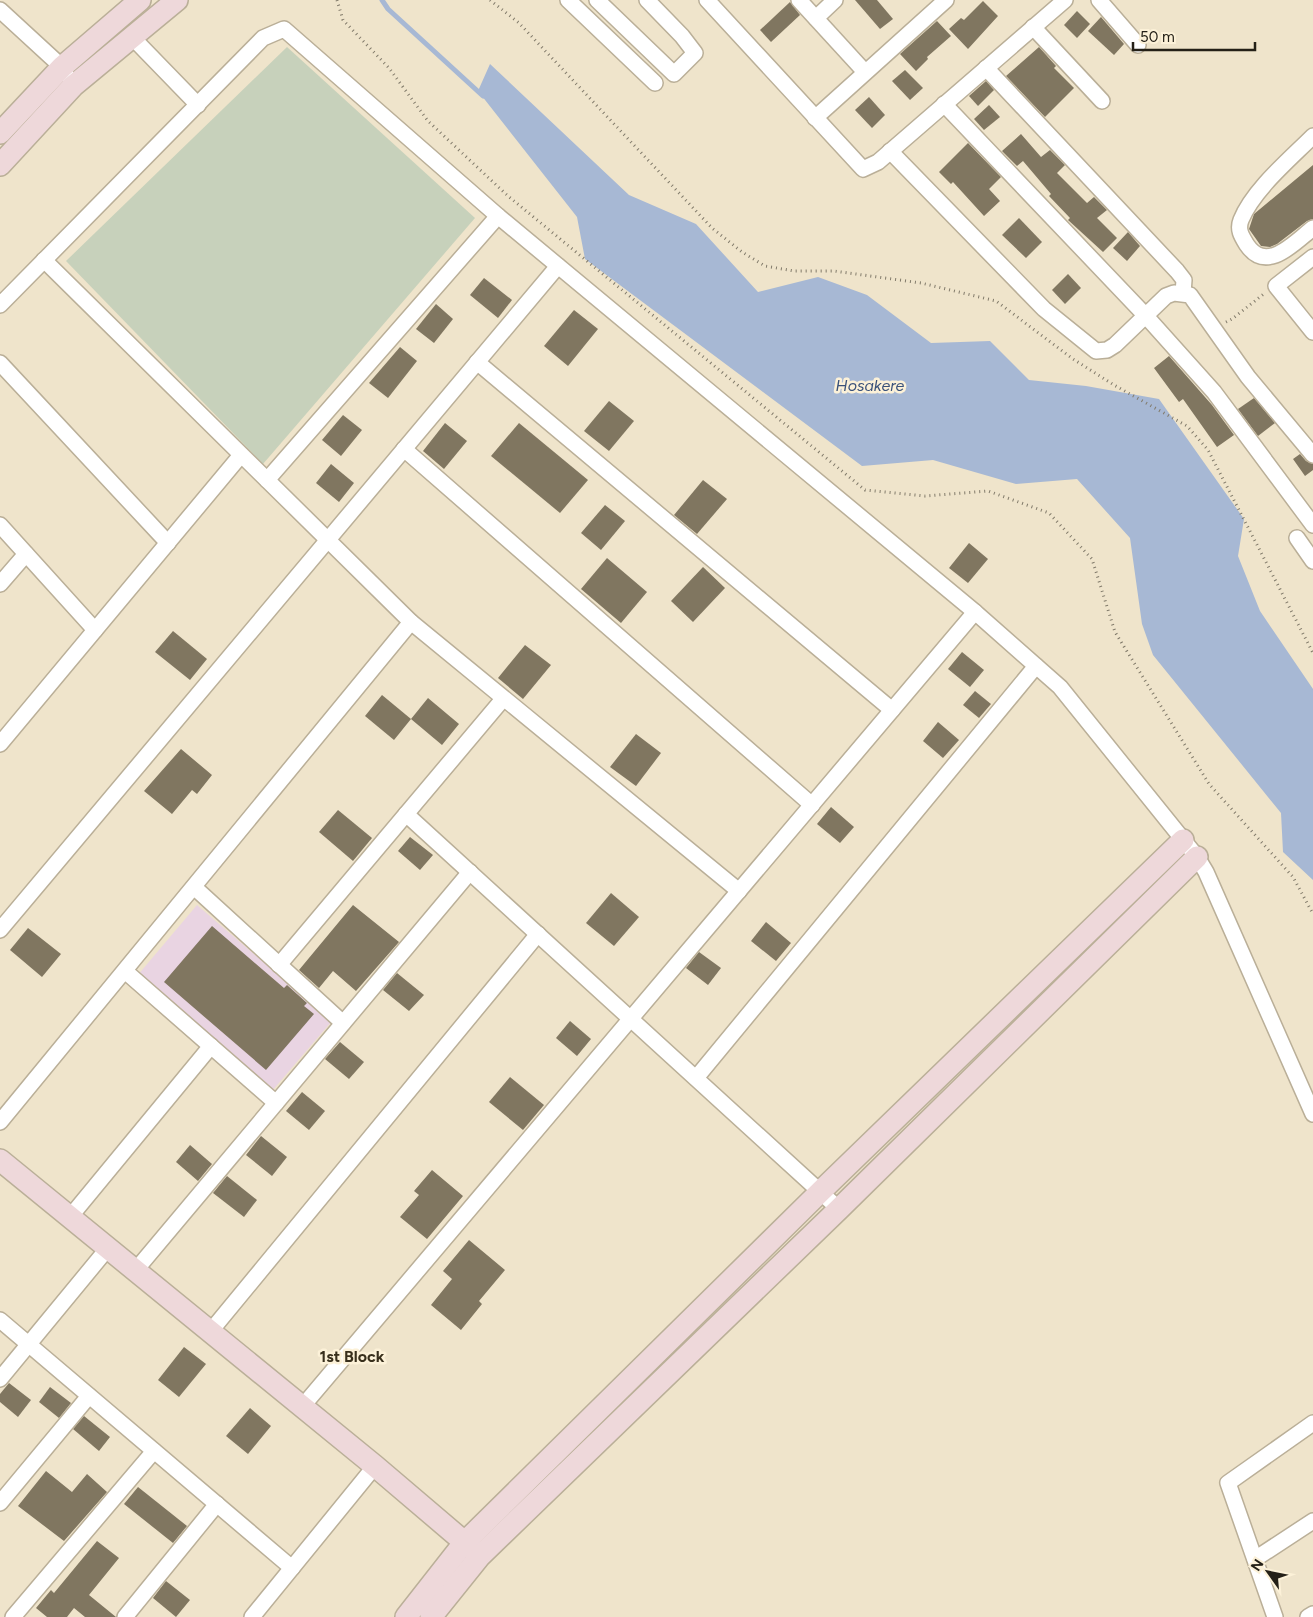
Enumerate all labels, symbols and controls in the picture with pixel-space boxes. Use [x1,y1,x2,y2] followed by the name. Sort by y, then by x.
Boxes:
[1133,20,1256,52] scale bar
[1140,28,1175,46] text: 50 m
[836,376,905,395] water label: Hosakere
[320,1347,385,1366] district label: 1st Block
[1243,1547,1293,1597] north arrow
[1247,1556,1268,1574] text: N

